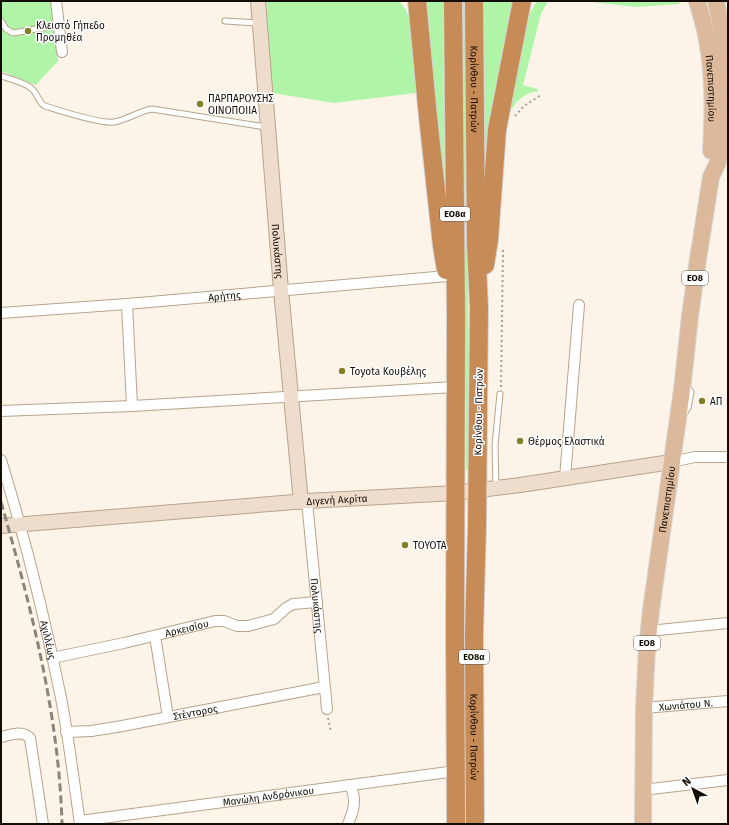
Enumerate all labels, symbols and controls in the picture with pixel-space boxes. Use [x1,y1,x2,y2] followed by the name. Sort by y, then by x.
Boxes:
[36,19,105,44] place label: Κλειστό Γήπεδο Προμηθέα
[23,26,33,36] marker: Κλειστό Γήπεδο Προμηθέα
[467,45,481,133] street label: Κορίνθου - Πατρών
[702,54,718,123] street label: Πανεπιστημίου
[208,93,274,117] place label: ΠΑΡΠΑΡΟΥΣΗΣ ΟΙΝΟΠΟΙΙΑ
[195,99,205,109] marker: ΠΑΡΠΑΡΟΥΣΗΣ ΟΙΝΟΠΟΙΙΑ
[440,207,470,221] road number: ΕΟ8α
[269,223,285,280] street label: Πολυκάστης
[682,271,708,285] road number: ΕΟ8
[208,289,241,304] street label: Αρήτης
[350,365,427,378] place label: Toyota Κουβέλης
[337,366,347,376] marker: Toyota Κουβέλης
[471,368,486,456] street label: Κορίνθου - Πατρών
[697,396,707,406] marker: ΑΠ
[710,396,722,408] place label: ΑΠ
[528,435,605,448] place label: Θέρμος Ελαστικά
[515,436,525,446] marker: Θέρμος Ελαστικά
[657,465,678,534] street label: Πανεπιστημίου
[306,492,368,508] street label: Διγενή Ακρίτα
[400,540,410,550] marker: TOYOTA
[413,540,447,552] place label: TOYOTA
[307,578,325,634] street label: Πολυκάστης
[164,618,210,640] street label: Αρκεισίου
[37,619,58,661] street label: Αχιλλέως
[634,636,660,650] road number: ΕΟ8
[459,650,489,664] road number: ΕΟ8α
[467,693,481,781] street label: Κορίνθου - Πατρών
[658,697,713,714] street label: Χωνιάτου Ν.
[172,703,219,723] street label: Στέντορος
[673,769,713,809] north arrow
[680,775,694,789] text: N
[222,785,315,809] street label: Μανώλη Ανδρόνικου

